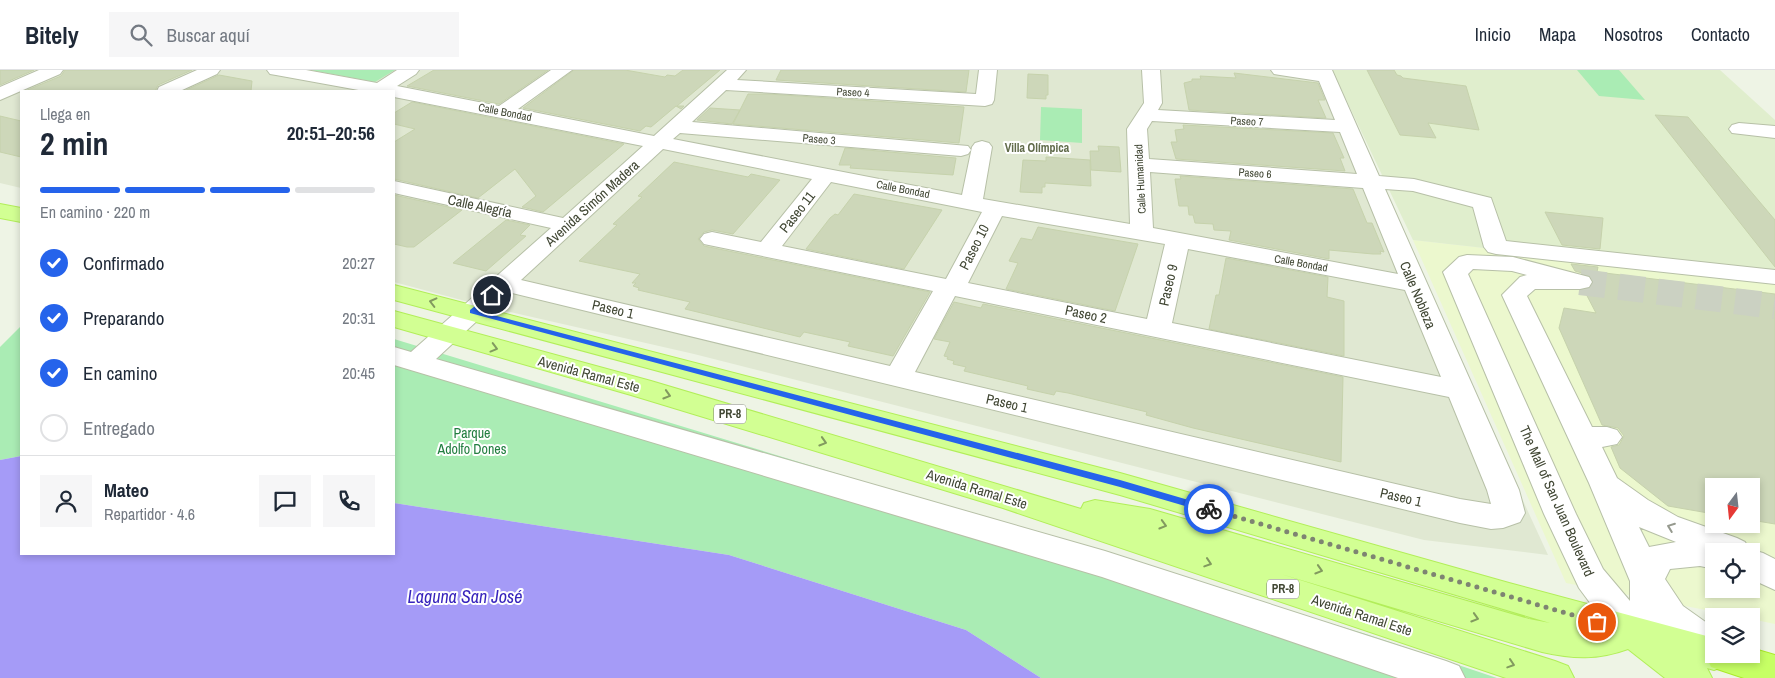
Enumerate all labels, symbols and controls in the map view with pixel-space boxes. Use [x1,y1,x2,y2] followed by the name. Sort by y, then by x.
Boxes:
[109,12,459,57] search box
[25,19,79,51] text: Bitely
[127,21,155,49] icon: search
[167,22,250,48] text: Buscar aquí
[1475,22,1511,47] text: Inicio
[1539,22,1576,47] text: Mapa
[1604,22,1663,47] text: Nosotros
[1691,22,1750,47] text: Contacto
[836,84,870,100] street label: Paseo 4
[477,100,533,124] street label: Calle Bondad
[40,103,90,125] text: Llega en
[1230,113,1264,129] street label: Paseo 7
[287,120,375,146] text: 20:51–20:56
[40,122,109,165] text: 2 min
[802,131,836,147] street label: Paseo 3
[1005,140,1070,156] district label: Villa Olímpica
[1131,144,1149,214] street label: Calle Humanidad
[540,156,643,251] street label: Avenida Simón Madera
[1238,165,1272,181] street label: Paseo 6
[875,177,931,201] street label: Calle Bondad
[775,187,819,236] street label: Paseo 11
[446,190,514,222] street label: Calle Alegría
[40,201,150,223] text: En camino · 220 m
[955,221,993,273] street label: Paseo 10
[40,249,68,277] icon: check
[83,250,164,276] text: Confirmado
[1273,251,1329,275] street label: Calle Bondad
[342,252,375,274] text: 20:27
[1396,259,1440,332] street label: Calle Nobleza
[1154,262,1182,308] street label: Paseo 9
[471,274,513,316] pin
[478,281,506,309] icon: home
[590,295,636,323] street label: Paseo 1
[429,297,438,308] one-way arrow
[1064,301,1108,327] street label: Paseo 2
[40,304,68,332] icon: check
[83,305,164,331] text: Preparando
[342,307,375,329] text: 20:31
[489,342,497,352] one-way arrow
[535,352,642,396] street label: Avenida Ramal Este
[40,359,68,387] icon: check
[83,360,157,386] text: En camino
[342,362,375,384] text: 20:45
[984,389,1030,417] street label: Paseo 1
[663,390,671,400] one-way arrow
[714,404,746,424] road number: PR-8
[83,415,155,441] text: Entregado
[1516,423,1598,579] street label: The Mall of San Juan Boulevard
[437,424,507,458] park label: Parque Adolfo Dones
[818,437,826,447] one-way arrow
[923,465,1030,513] street label: Avenida Ramal Este
[40,475,92,527] button: person
[259,475,311,527] button: chat
[323,475,375,527] button: phone
[104,477,149,503] text: Mateo
[1705,478,1760,532] north arrow
[1705,478,1760,663] map controls
[1378,483,1424,511] street label: Paseo 1
[1184,484,1234,534] courier
[1195,495,1223,523] icon: bike
[104,503,195,525] text: Repartidor · 4.6
[1159,519,1167,529] one-way arrow
[1667,523,1676,533] one-way arrow
[1705,543,1760,598] button: locate
[1203,558,1211,568] one-way arrow
[1315,565,1323,575] one-way arrow
[1267,579,1299,598] road number: PR-8
[408,584,522,609] water label: Laguna San José
[1309,590,1414,640] street label: Avenida Ramal Este
[1576,601,1618,643] pin
[1583,608,1611,636] icon: bag
[1705,608,1760,663] button: layers
[1470,613,1478,623] one-way arrow
[1507,658,1515,668] one-way arrow

